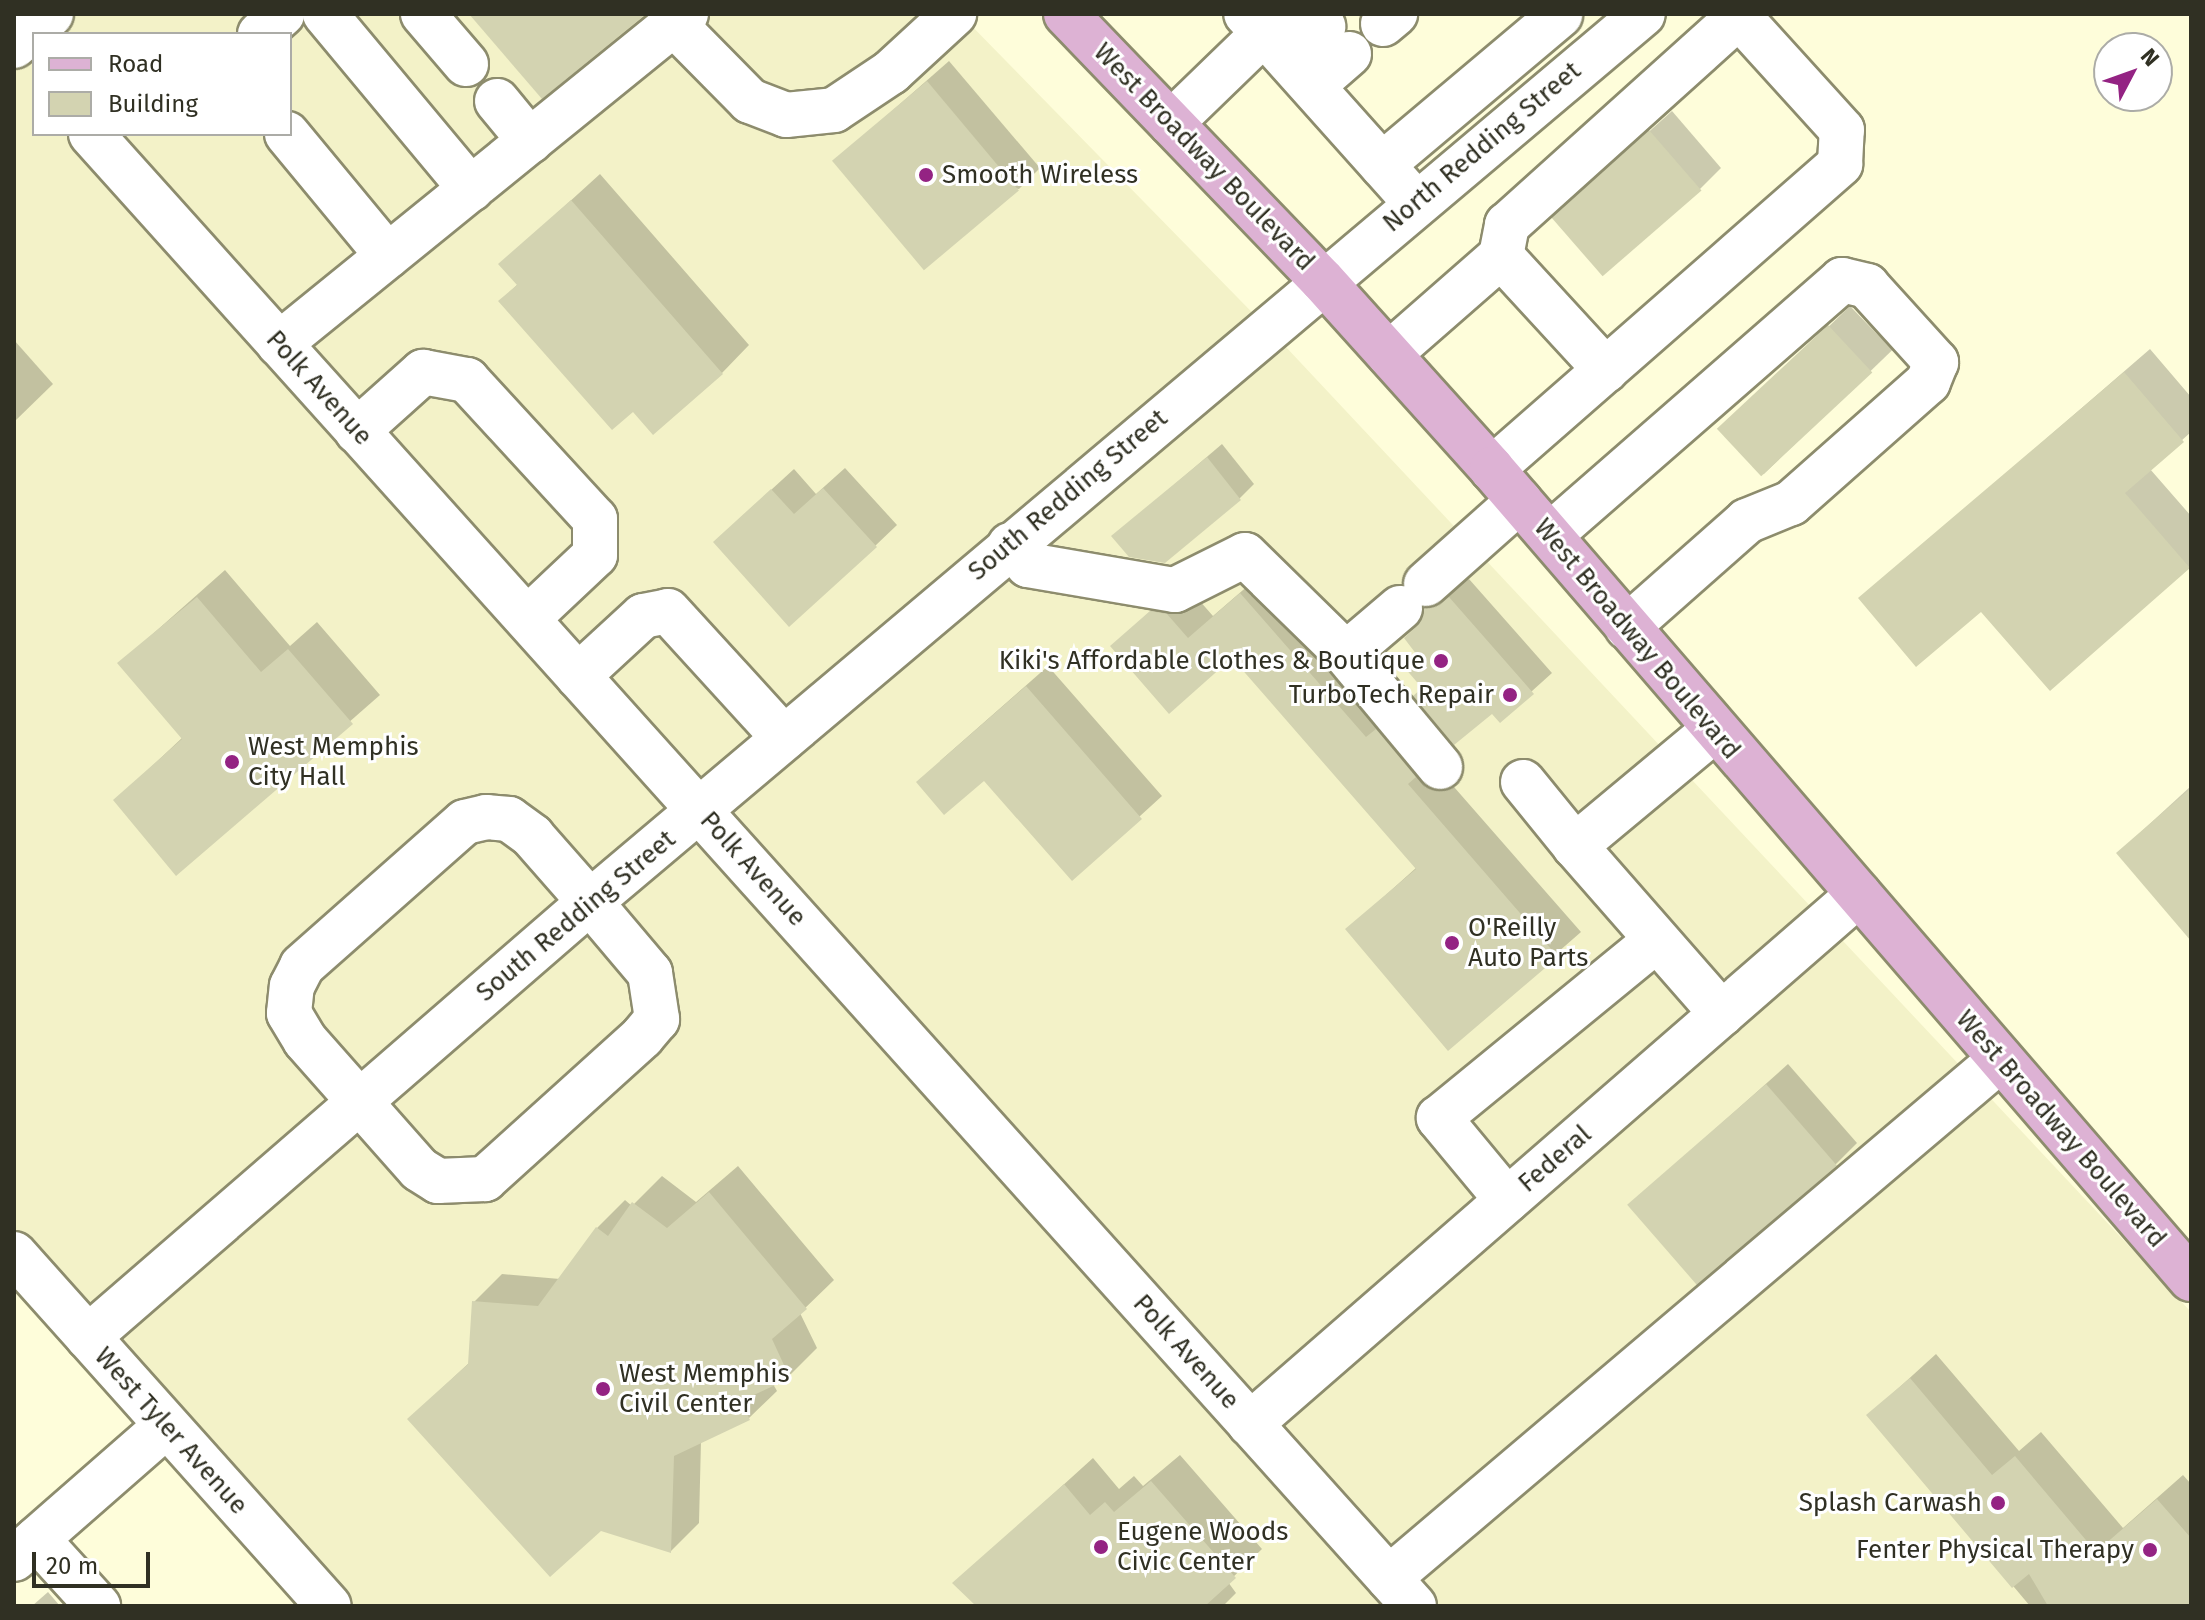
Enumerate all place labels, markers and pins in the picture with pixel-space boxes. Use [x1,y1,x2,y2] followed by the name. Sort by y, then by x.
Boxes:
[942,159,1138,191] place label: Smooth Wireless
[917,166,935,184] marker: Smooth Wireless
[999,645,1425,677] place label: Kiki's Affordable Clothes & Boutique
[1432,652,1450,670] marker: Kiki's Affordable Clothes & Boutique
[1289,679,1494,711] place label: TurboTech Repair
[1501,686,1519,704] marker: TurboTech Repair
[248,731,419,792] place label: West Memphis City Hall
[223,753,241,771] marker: West Memphis City Hall
[1468,912,1588,974] place label: O'Reilly Auto Parts
[1443,934,1461,952] marker: O'Reilly Auto Parts
[619,1358,790,1420] place label: West Memphis Civil Center
[594,1380,612,1398] marker: West Memphis Civil Center
[1799,1487,1982,1519] place label: Splash Carwash
[1989,1494,2007,1512] marker: Splash Carwash
[1117,1516,1288,1578] place label: Eugene Woods Civic Center
[1856,1534,2134,1566] place label: Fenter Physical Therapy
[1092,1538,1110,1556] marker: Eugene Woods Civic Center
[2141,1541,2159,1559] marker: Fenter Physical Therapy

